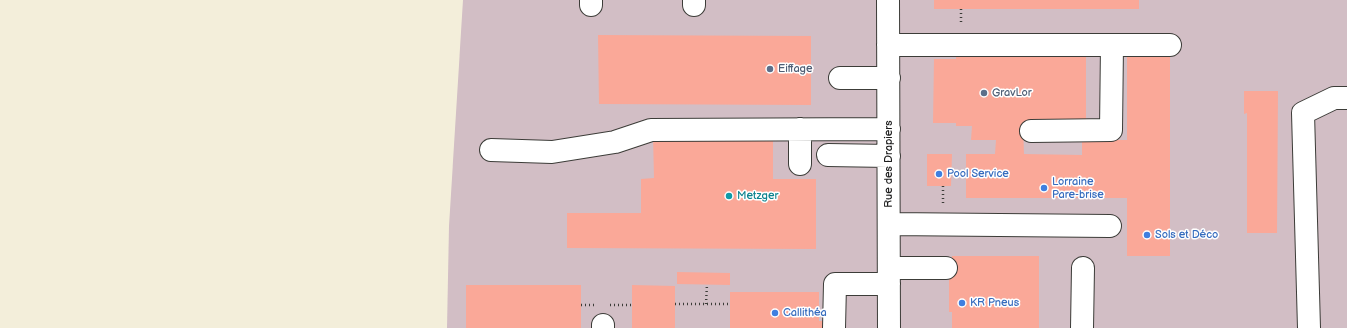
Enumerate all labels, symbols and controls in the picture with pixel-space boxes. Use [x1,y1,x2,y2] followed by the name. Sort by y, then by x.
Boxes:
[778,62,812,76] place label: Eiffage
[765,64,775,74] marker: Eiffage
[992,86,1032,100] place label: GravLor
[979,88,989,98] marker: GravLor
[882,120,896,208] street label: Rue des Drapiers
[947,167,1009,181] place label: Pool Service
[934,169,944,179] marker: Pool Service
[1052,175,1104,201] place label: Lorraine Pare-brise
[1039,183,1049,193] marker: Lorraine Pare-brise
[737,189,778,203] place label: Metzger
[724,191,734,201] marker: Metzger
[1155,228,1218,242] place label: Sols et Déco
[1142,230,1152,240] marker: Sols et Déco
[970,296,1019,310] place label: KR Pneus
[957,298,967,308] marker: KR Pneus
[783,306,827,320] place label: Callithéa
[770,308,780,318] marker: Callithéa

